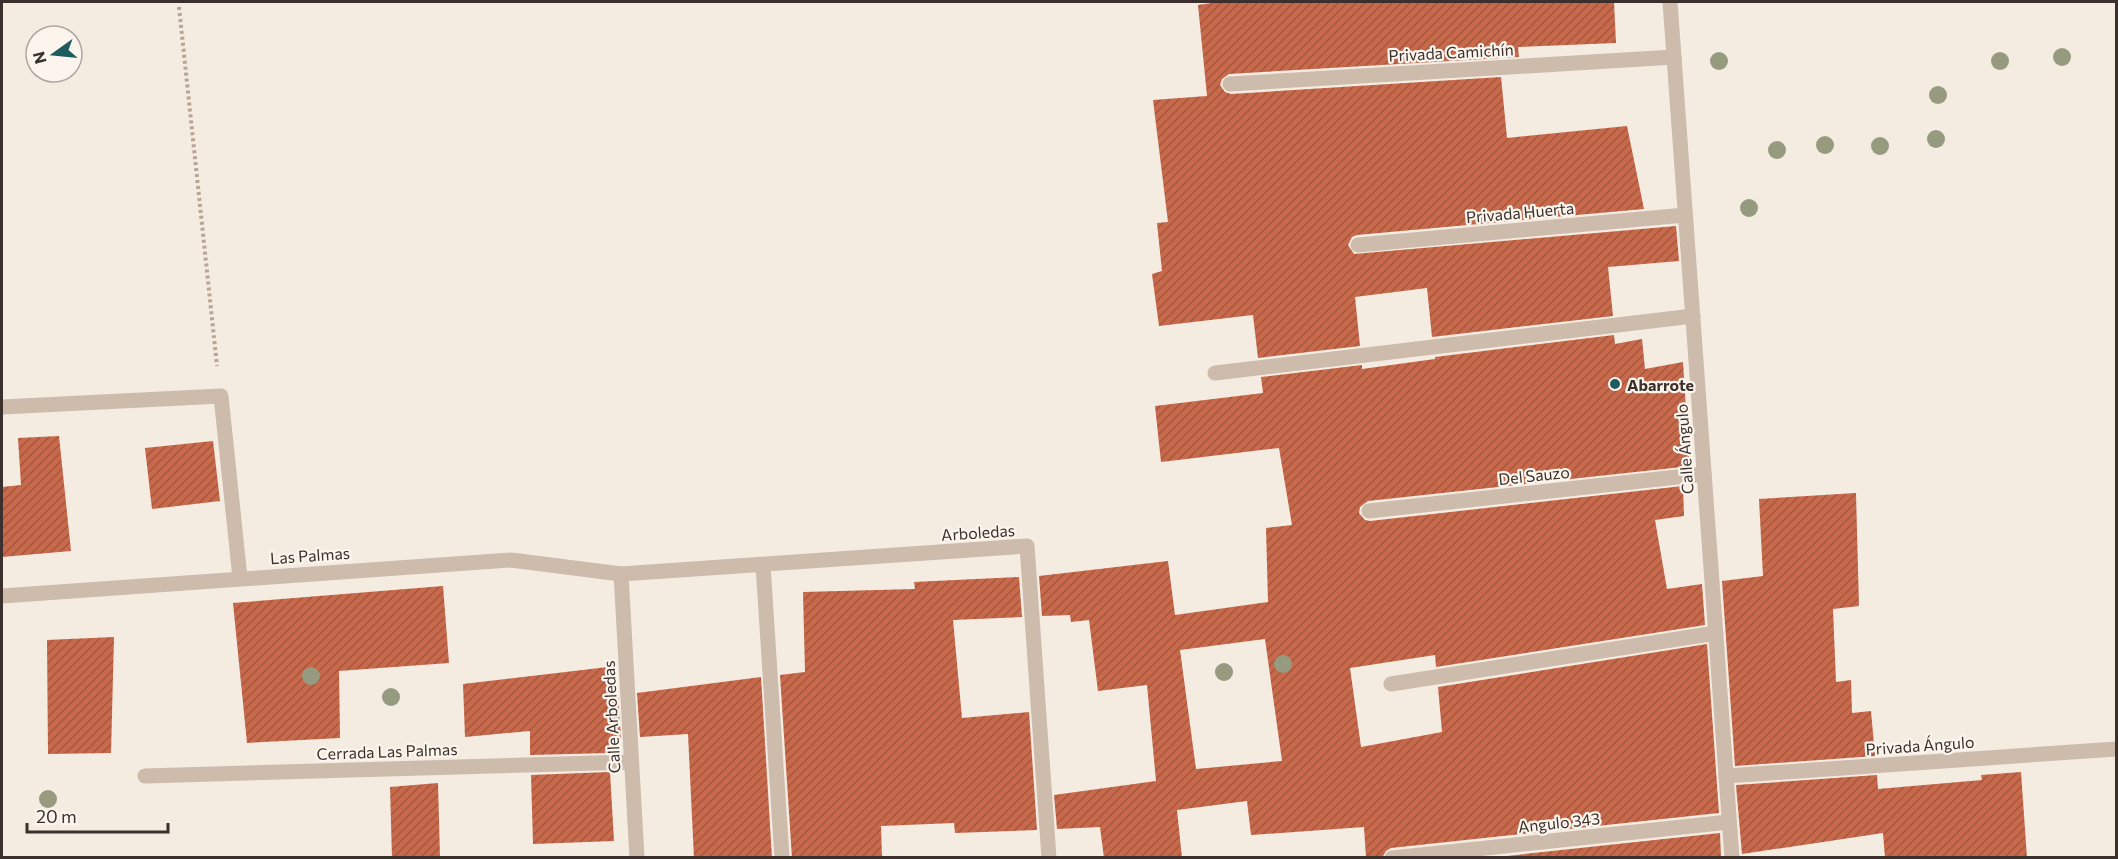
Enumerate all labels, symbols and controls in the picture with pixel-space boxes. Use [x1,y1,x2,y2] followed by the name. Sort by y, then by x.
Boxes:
[24,24,84,84] north arrow
[1388,39,1514,65] street label: Privada Camichín
[28,50,50,66] text: N
[1465,198,1575,226] street label: Privada Huerta
[1627,375,1694,394] place label: Abarrote
[1608,377,1622,391] marker: Abarrote
[1671,403,1697,495] street label: Calle Ángulo
[1497,462,1571,488] street label: Del Sauzo
[940,520,1016,544] street label: Arboledas
[269,543,351,567] street label: Las Palmas
[599,660,623,774] street label: Calle Arboledas
[1865,732,1975,758] street label: Privada Ángulo
[316,739,458,763] street label: Cerrada Las Palmas
[27,796,168,834] scale bar
[36,805,77,827] text: 20 m
[1517,808,1601,836] street label: Angulo 343

